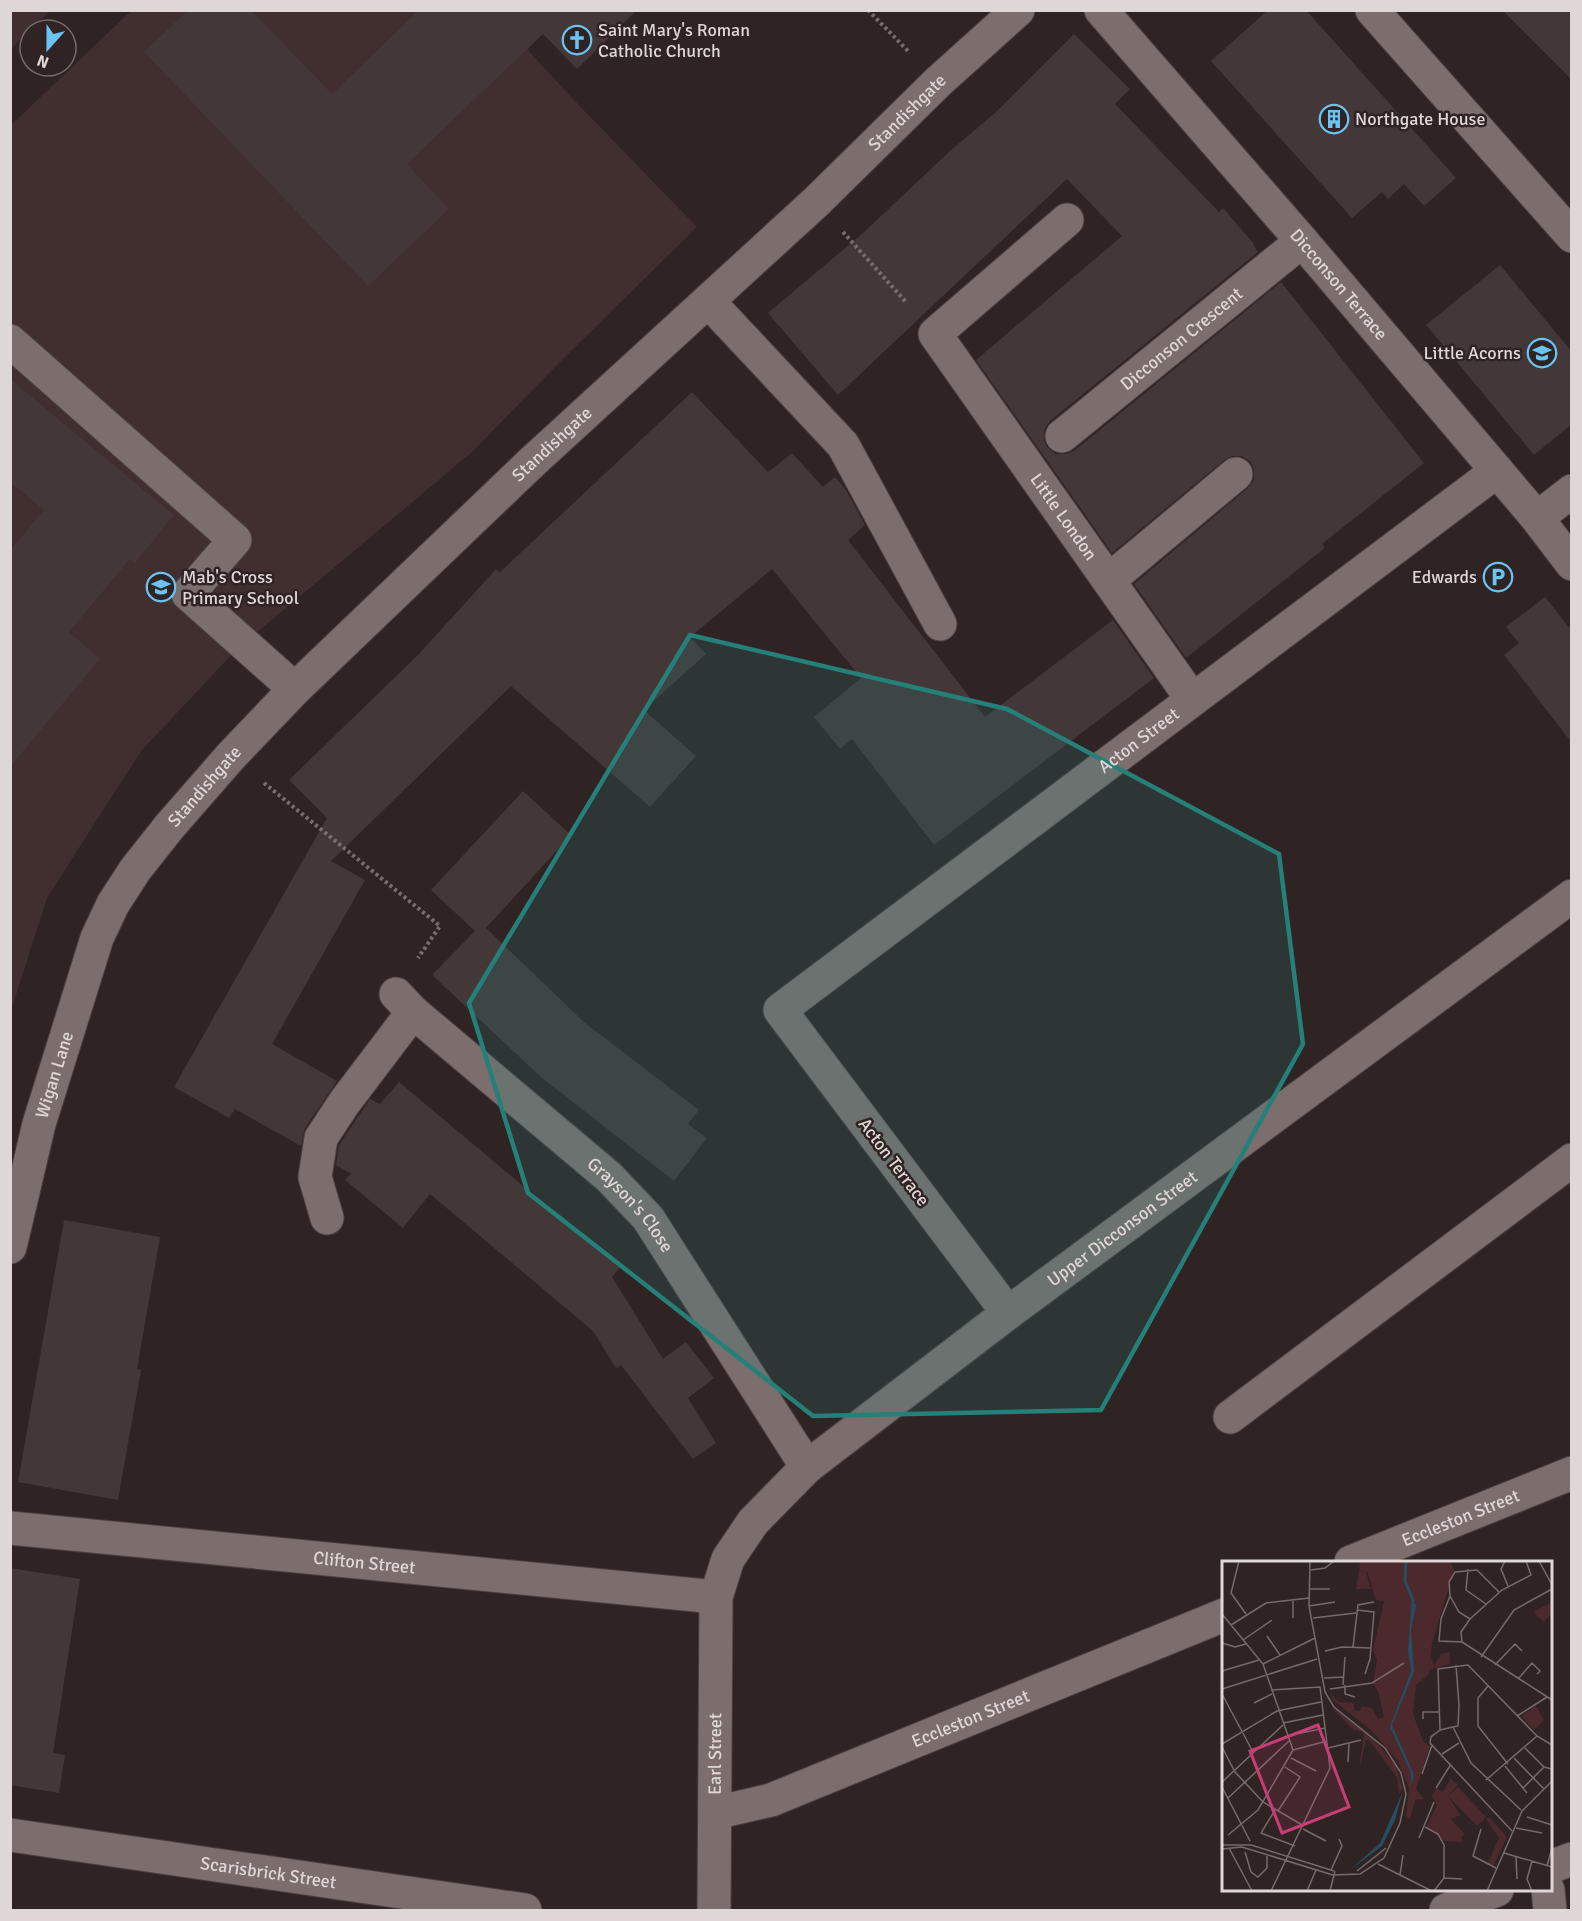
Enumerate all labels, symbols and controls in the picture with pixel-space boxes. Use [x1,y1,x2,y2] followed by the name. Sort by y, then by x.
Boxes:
[18,18,78,78] north arrow
[598,19,750,62] place label: Saint Mary's Roman Catholic Church
[561,24,593,56] church icon: Saint Mary's Roman Catholic Church
[34,50,52,72] text: N
[863,69,951,156] street label: Standishgate
[1318,103,1350,135] building icon: Northgate House
[1355,108,1485,130] place label: Northgate House
[1285,224,1392,345] street label: Dicconson Terrace
[1116,283,1247,395] street label: Dicconson Crescent
[1526,337,1558,369] school or university icon: Little Acorns
[1424,342,1521,364] place label: Little Acorns
[507,402,597,486] street label: Standishgate
[1026,469,1102,565] street label: Little London
[1482,561,1514,593] parking icon: Edwards
[182,566,299,609] place label: Mab's Cross Primary School
[1412,566,1477,588] place label: Edwards
[145,571,177,603] school or university icon: Mab's Cross Primary School
[1094,703,1184,778] street label: Acton Street
[163,741,246,832] street label: Standishgate
[30,1029,78,1121] street label: Wigan Lane
[854,1114,934,1210] street label: Acton Terrace
[583,1152,678,1256] street label: Grayson's Close
[1043,1166,1202,1291] street label: Upper Dicconson Street
[1398,1484,1523,1552] street label: Eccleston Street
[312,1547,416,1579] street label: Clifton Street
[1222,1561,1552,1891] inset map
[908,1685,1033,1752] street label: Eccleston Street
[704,1713,726,1795] street label: Earl Street
[199,1852,338,1893] street label: Scarisbrick Street

